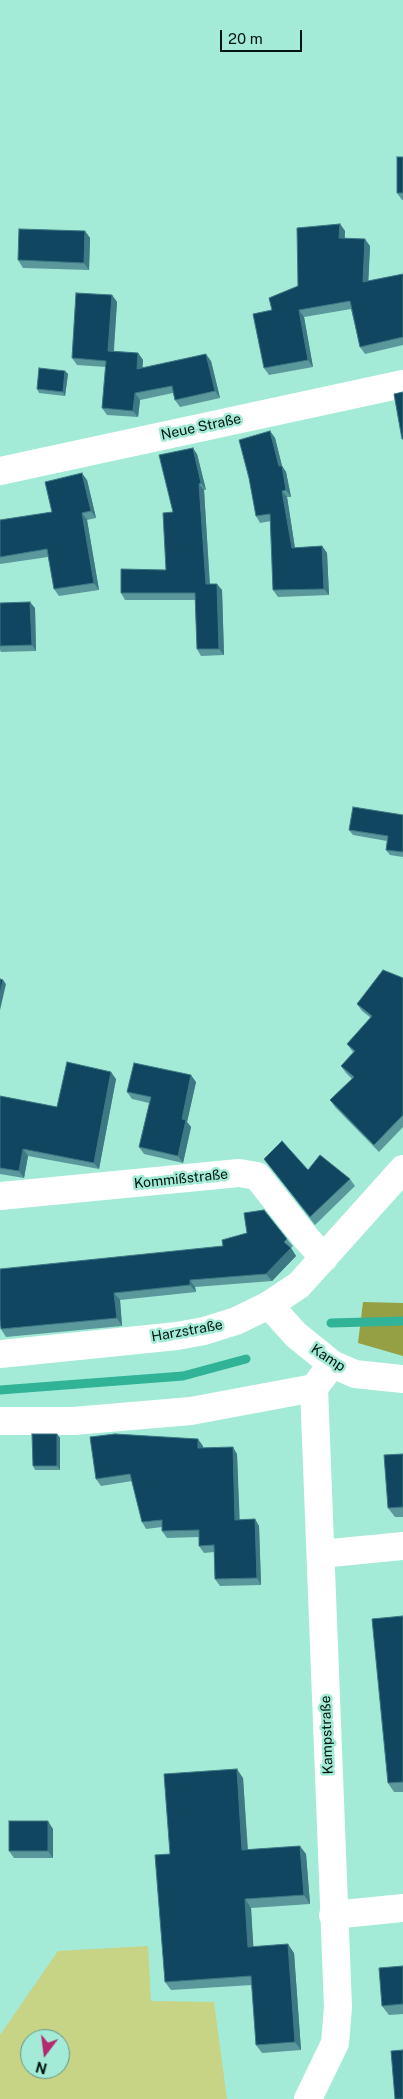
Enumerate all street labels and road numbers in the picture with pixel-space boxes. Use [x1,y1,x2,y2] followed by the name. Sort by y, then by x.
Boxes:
[159,410,243,444] street label: Neue Straße
[133,1166,229,1192] street label: Kommißstraße
[150,1316,224,1346] street label: Harzstraße
[308,1341,348,1375] street label: Kamp
[317,1695,337,1775] street label: Kampstraße

